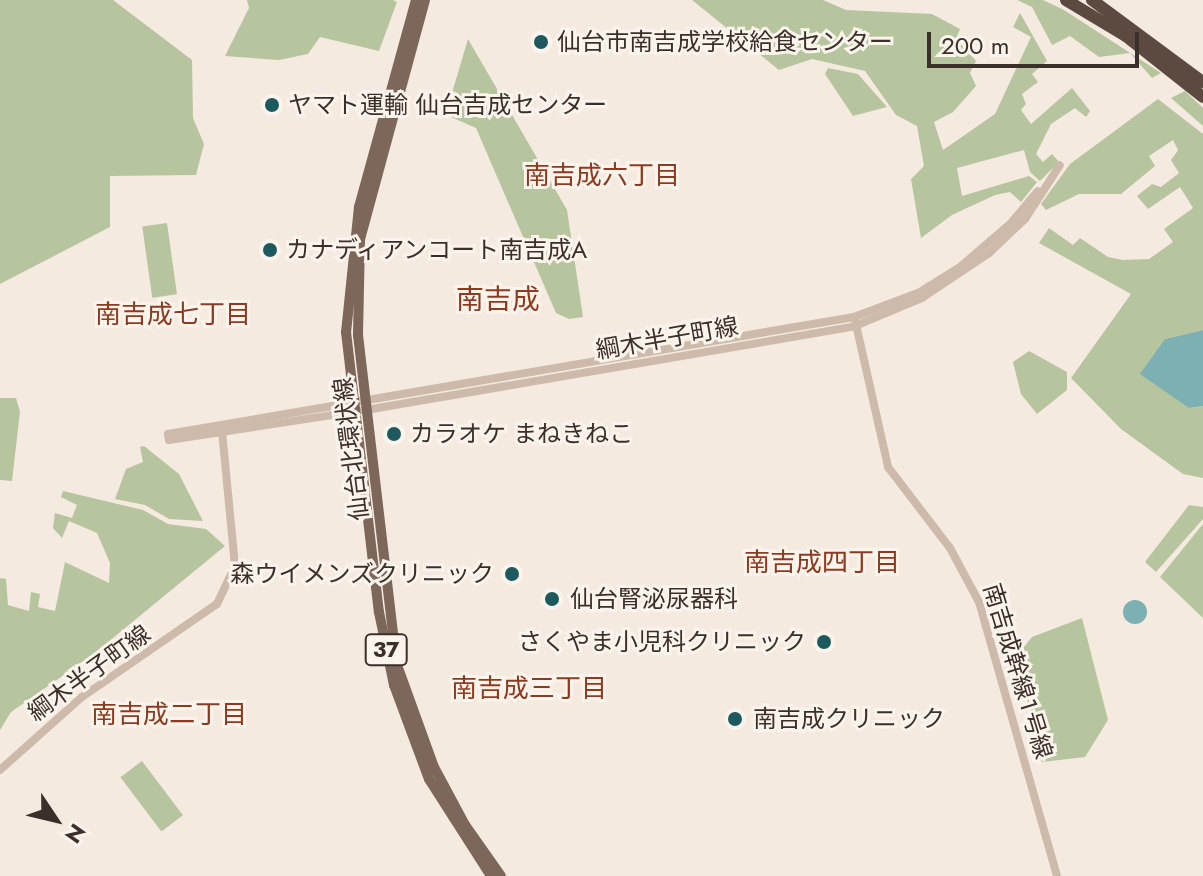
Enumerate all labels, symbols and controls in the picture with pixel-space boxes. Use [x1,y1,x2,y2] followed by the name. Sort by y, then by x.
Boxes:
[931,16,1143,66] scale bar
[557,28,893,56] place label: 仙台市南吉成学校給食センター
[941,28,1009,63] text: 200 m
[532,33,550,51] marker: 仙台市南吉成学校給食センター
[288,91,607,119] place label: ヤマト運輸 仙台吉成センター
[263,96,281,114] marker: ヤマト運輸 仙台吉成センター
[524,160,680,192] district label: 南吉成六丁目
[286,236,590,264] place label: カナディアンコート南吉成A
[261,241,279,259] marker: カナディアンコート南吉成A
[456,283,540,317] district label: 南吉成
[95,299,251,331] district label: 南吉成七丁目
[594,311,740,365] street label: 綱木半子町線
[328,376,374,522] street label: 仙台北環状線
[410,420,633,448] place label: カラオケ まねきねこ
[385,425,403,443] marker: カラオケ まねきねこ
[744,547,900,579] district label: 南吉成四丁目
[230,560,494,588] place label: 森ウイメンズクリニック
[501,563,523,585] marker: 森ウイメンズクリニック
[978,580,1058,762] street label: 南吉成幹線１号線
[570,585,738,613] place label: 仙台腎泌尿器科
[541,588,563,610] marker: 仙台腎泌尿器科
[22,619,156,727] street label: 綱木半子町線
[518,628,806,656] place label: さくやま小児科クリニック
[813,631,835,653] marker: さくやま小児科クリニック
[364,632,408,668] road number: 37
[451,673,607,705] district label: 南吉成三丁目
[91,699,247,731] district label: 南吉成二丁目
[753,705,945,733] place label: 南吉成クリニック
[724,708,746,730] marker: 南吉成クリニック
[16,780,96,860] north arrow
[58,817,94,850] text: N

